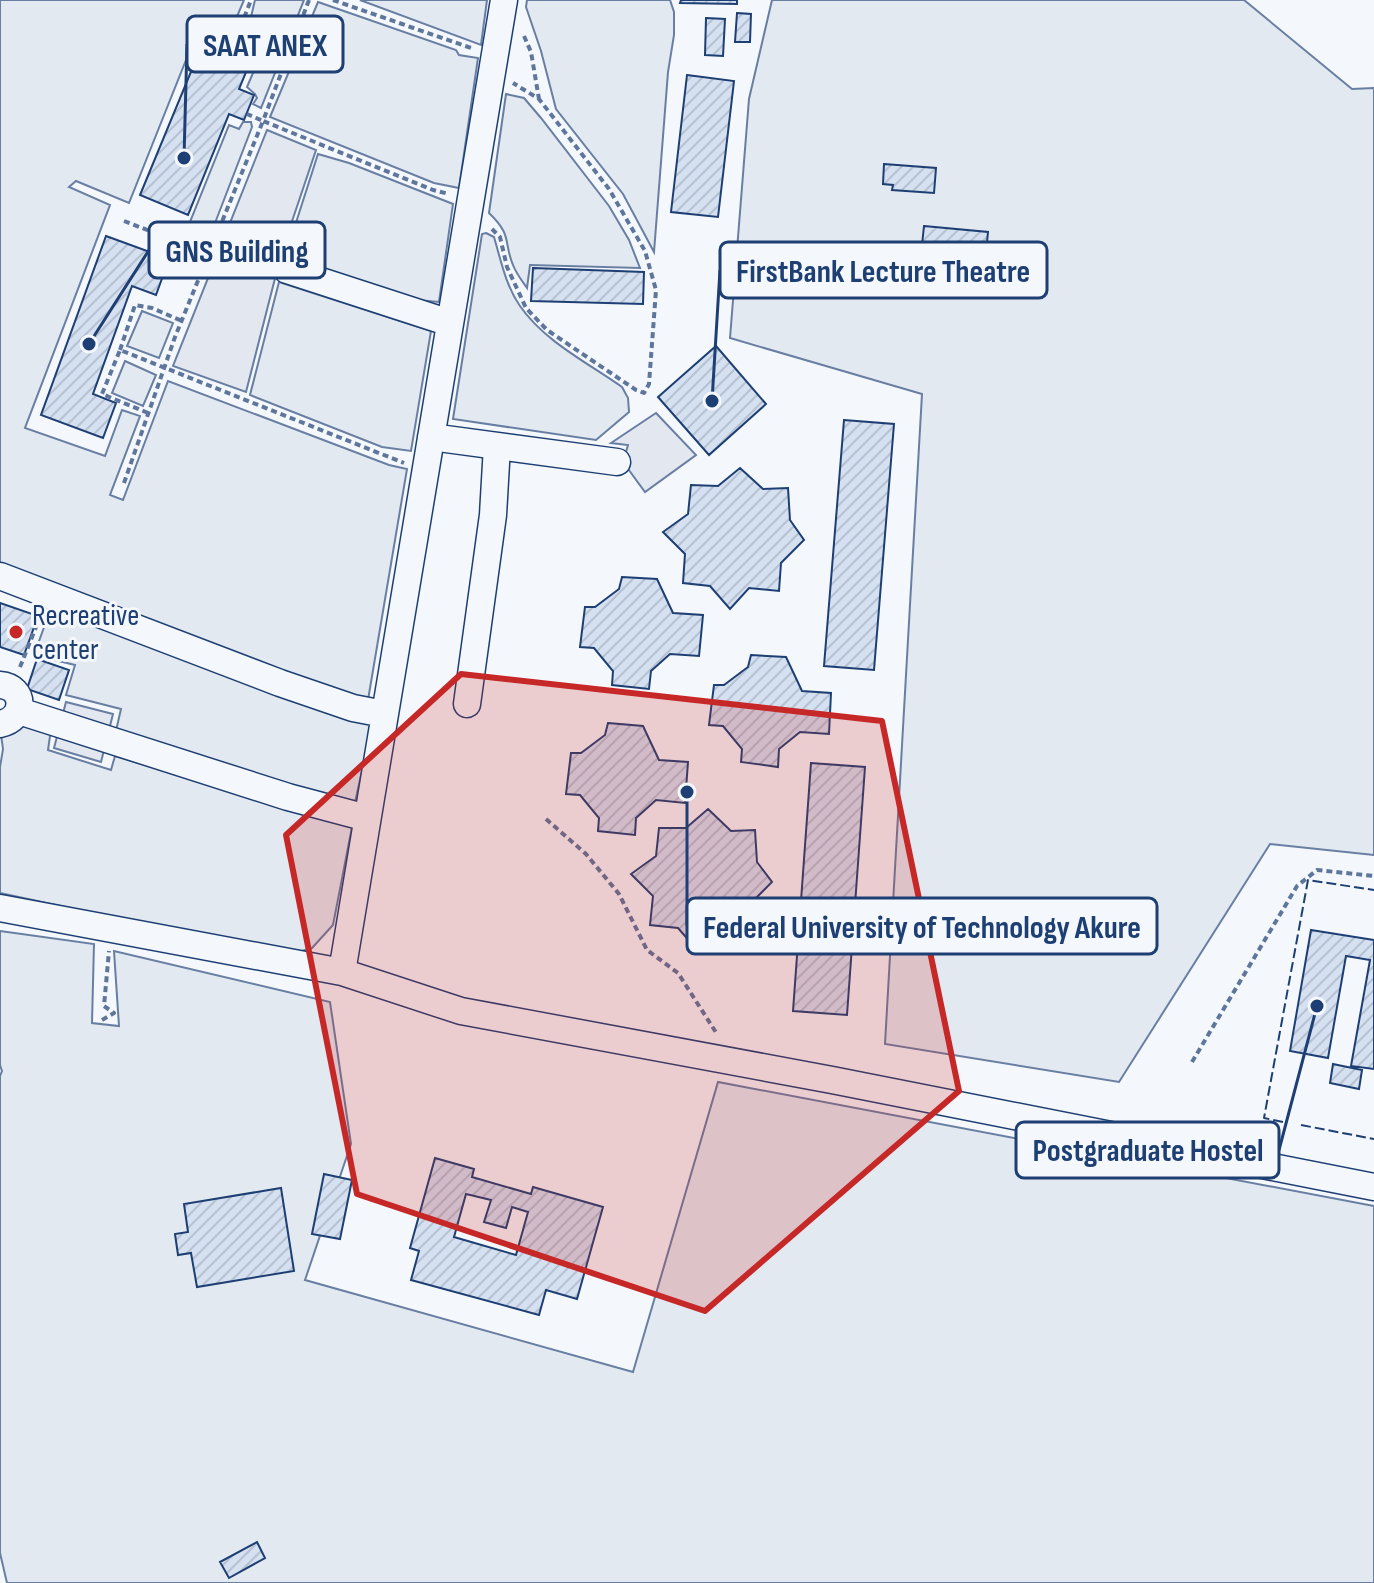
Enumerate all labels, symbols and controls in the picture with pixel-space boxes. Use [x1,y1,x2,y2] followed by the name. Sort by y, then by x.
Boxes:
[187,16,343,72] callout: SAAT ANEX
[203,27,327,66] text: SAAT ANEX
[149,222,325,278] callout: GNS Building
[165,233,309,272] text: GNS Building
[720,242,1047,298] callout: FirstBank Lecture Theatre
[736,253,1030,292] text: FirstBank Lecture Theatre
[32,598,139,668] place label: Recreative center
[7,623,25,641] marker: Recreative center
[687,898,1157,954] callout: Federal University of Technology Akure
[703,909,1141,948] text: Federal University of Technology Akure
[1016,1122,1279,1178] callout: Postgraduate Hostel
[1032,1132,1264,1171] text: Postgraduate Hostel

